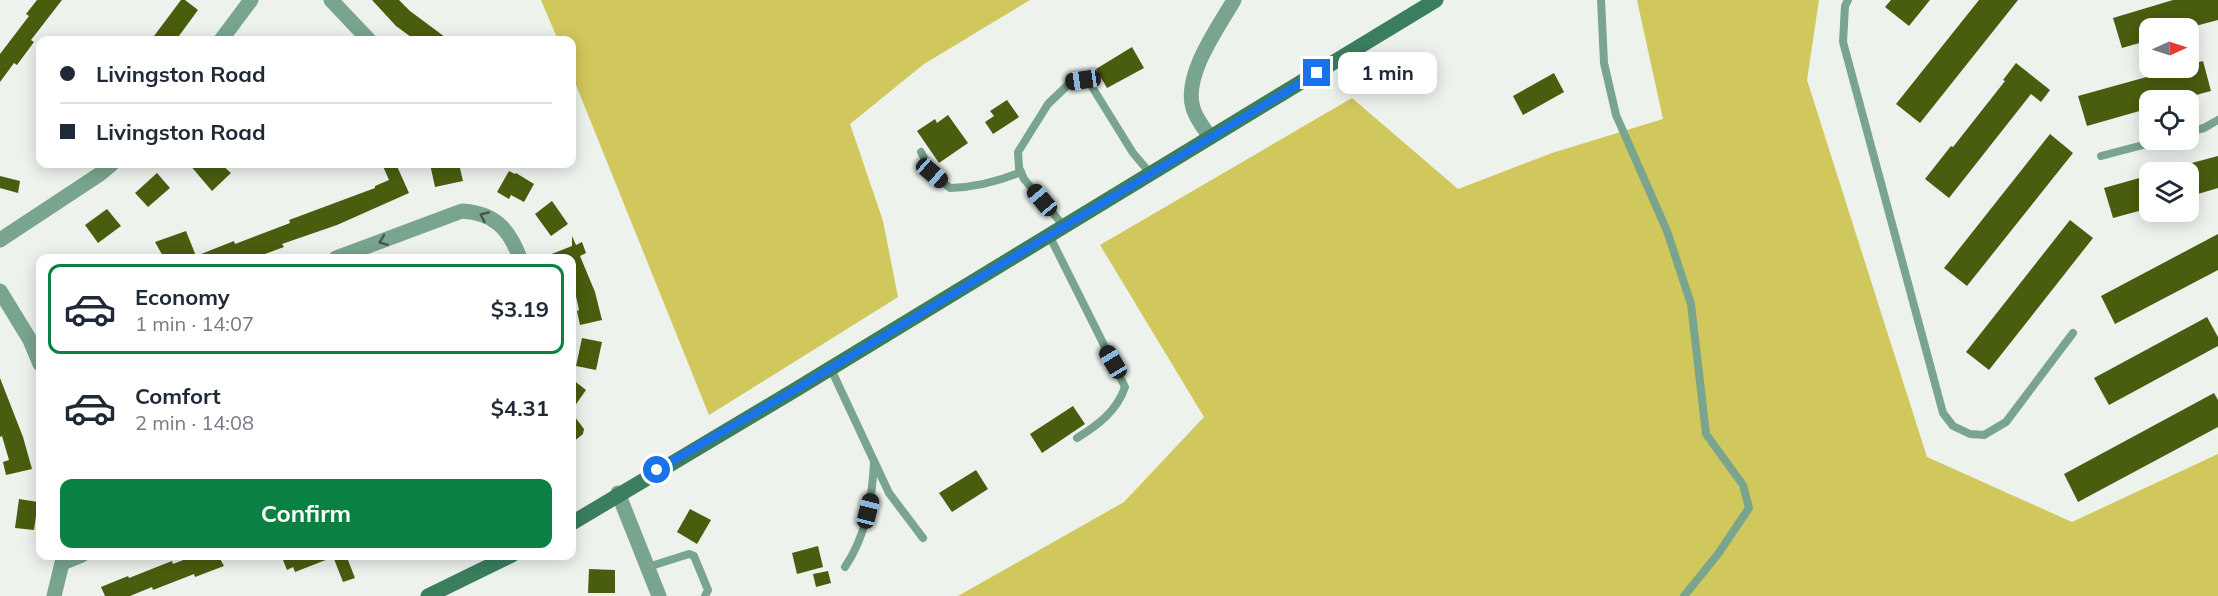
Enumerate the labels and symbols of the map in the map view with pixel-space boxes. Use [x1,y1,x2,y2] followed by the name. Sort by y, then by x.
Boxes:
[2139,18,2199,78] north arrow
[1338,52,1437,94] callout: 1 min
[1303,59,1330,86] route end
[1064,69,1102,91] car
[913,154,951,192] car
[1024,180,1060,220] car
[480,211,491,223] one-way arrow
[379,234,389,247] one-way arrow
[1096,342,1130,382] car
[643,456,670,483] route start
[855,491,881,531] car

